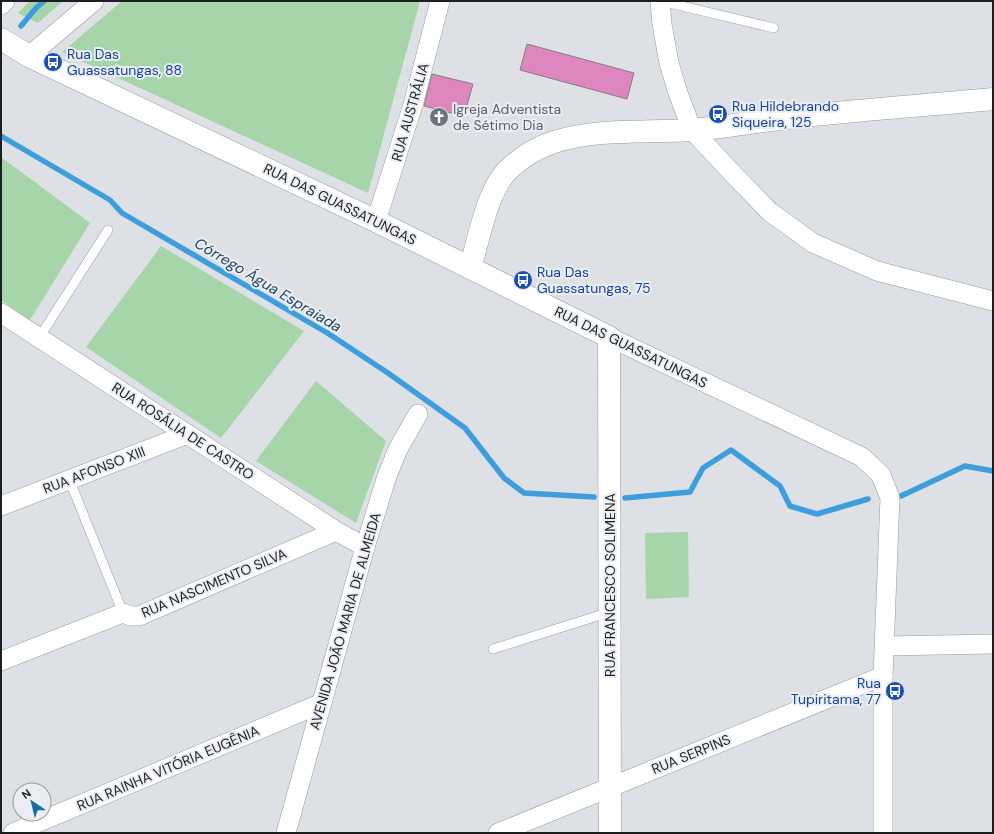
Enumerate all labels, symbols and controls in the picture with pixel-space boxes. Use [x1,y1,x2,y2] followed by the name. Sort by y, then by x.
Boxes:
[67,45,182,79] place label: Rua Das Guassatungas, 88
[42,51,64,73] bus stop icon: Rua Das Guassatungas, 88
[387,61,433,163] street label: RUA AUSTRÁLIA
[732,97,839,131] place label: Rua Hildebrando Siqueira, 125
[453,100,561,134] place label: Igreja Adventista de Sétimo Dia
[707,103,729,125] bus stop icon: Rua Hildebrando Siqueira, 125
[428,106,450,128] church icon: Igreja Adventista de Sétimo Dia
[261,159,419,249] street label: RUA DAS GUASSATUNGAS
[191,233,345,337] water label: Córrego Água Espraiada
[537,263,651,297] place label: Rua Das Guassatungas, 75
[512,269,534,291] bus stop icon: Rua Das Guassatungas, 75
[552,302,710,392] street label: RUA DAS GUASSATUNGAS
[109,378,257,484] street label: RUA ROSÁLIA DE CASTRO
[40,442,148,498] street label: RUA AFONSO XIII
[601,493,619,677] street label: RUA FRANCESCO SOLIMENA
[305,510,385,732] street label: AVENIDA JOÃO MARIA DE ALMEIDA
[139,544,289,622] street label: RUA NASCIMENTO SILVA
[791,674,881,708] place label: Rua Tupiritama, 77
[884,680,906,702] bus stop icon: Rua Tupiritama, 77
[74,721,262,815] street label: RUA RAINHA VITÓRIA EUGÊNIA
[649,730,733,778] street label: RUA SERPINS
[12,782,52,822] north arrow
[19,786,34,802] text: N

